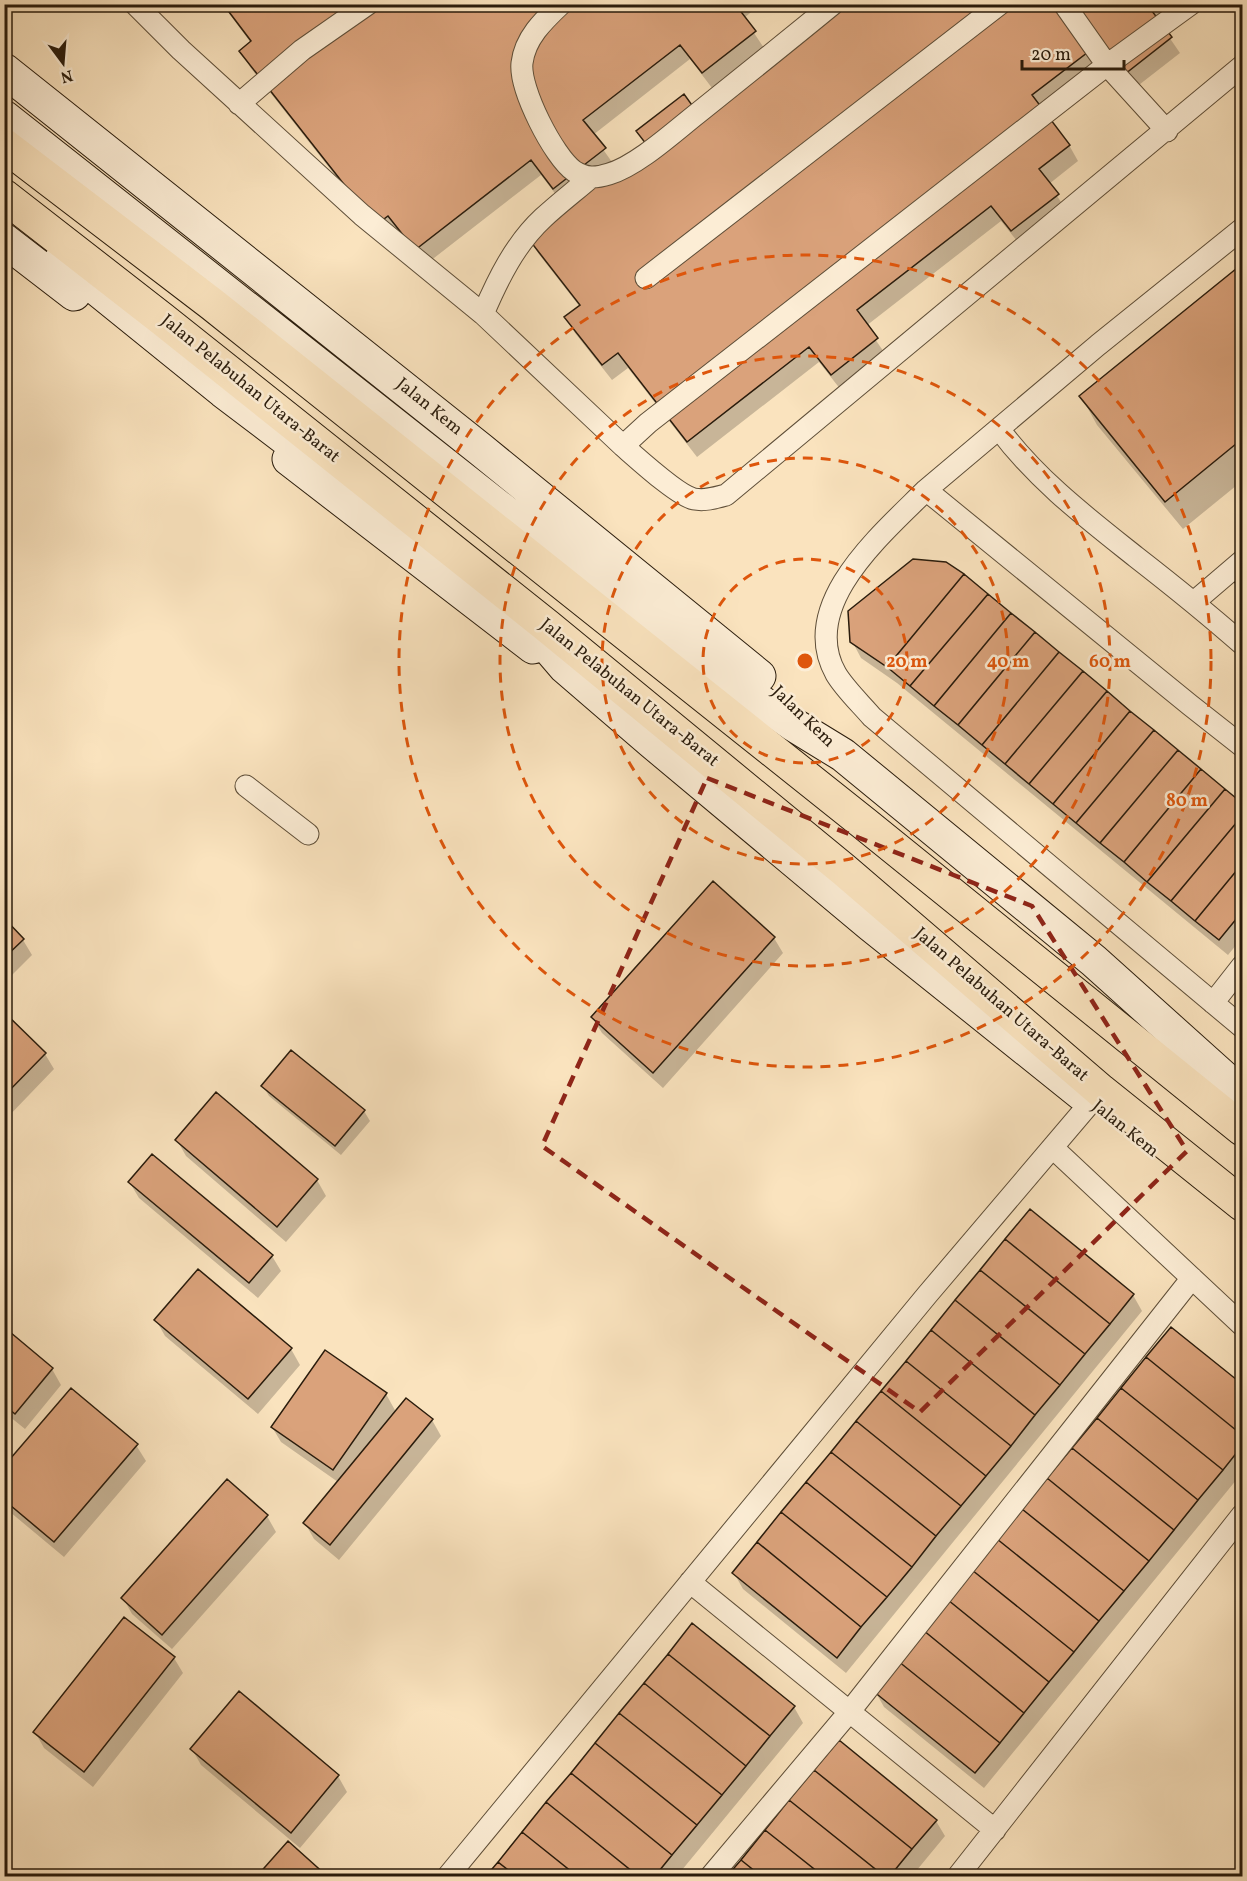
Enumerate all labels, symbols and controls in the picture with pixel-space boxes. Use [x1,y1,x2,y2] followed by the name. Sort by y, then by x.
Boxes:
[33,33,93,93] north arrow
[1022,33,1124,71] scale bar
[1031,43,1071,68] text: 20 m
[58,63,75,88] text: N
[155,309,345,469] street label: Jalan Pelabuhan Utara-Barat
[390,372,468,442] street label: Jalan Kem
[534,613,724,773] street label: Jalan Pelabuhan Utara-Barat
[886,650,928,675] text: 20 m
[987,650,1029,675] text: 40 m
[1089,650,1131,675] text: 60 m
[795,651,815,671] centre of rings
[766,680,840,754] street label: Jalan Kem
[1166,789,1208,814] text: 80 m
[908,922,1094,1088] street label: Jalan Pelabuhan Utara-Barat
[1086,1094,1164,1164] street label: Jalan Kem

